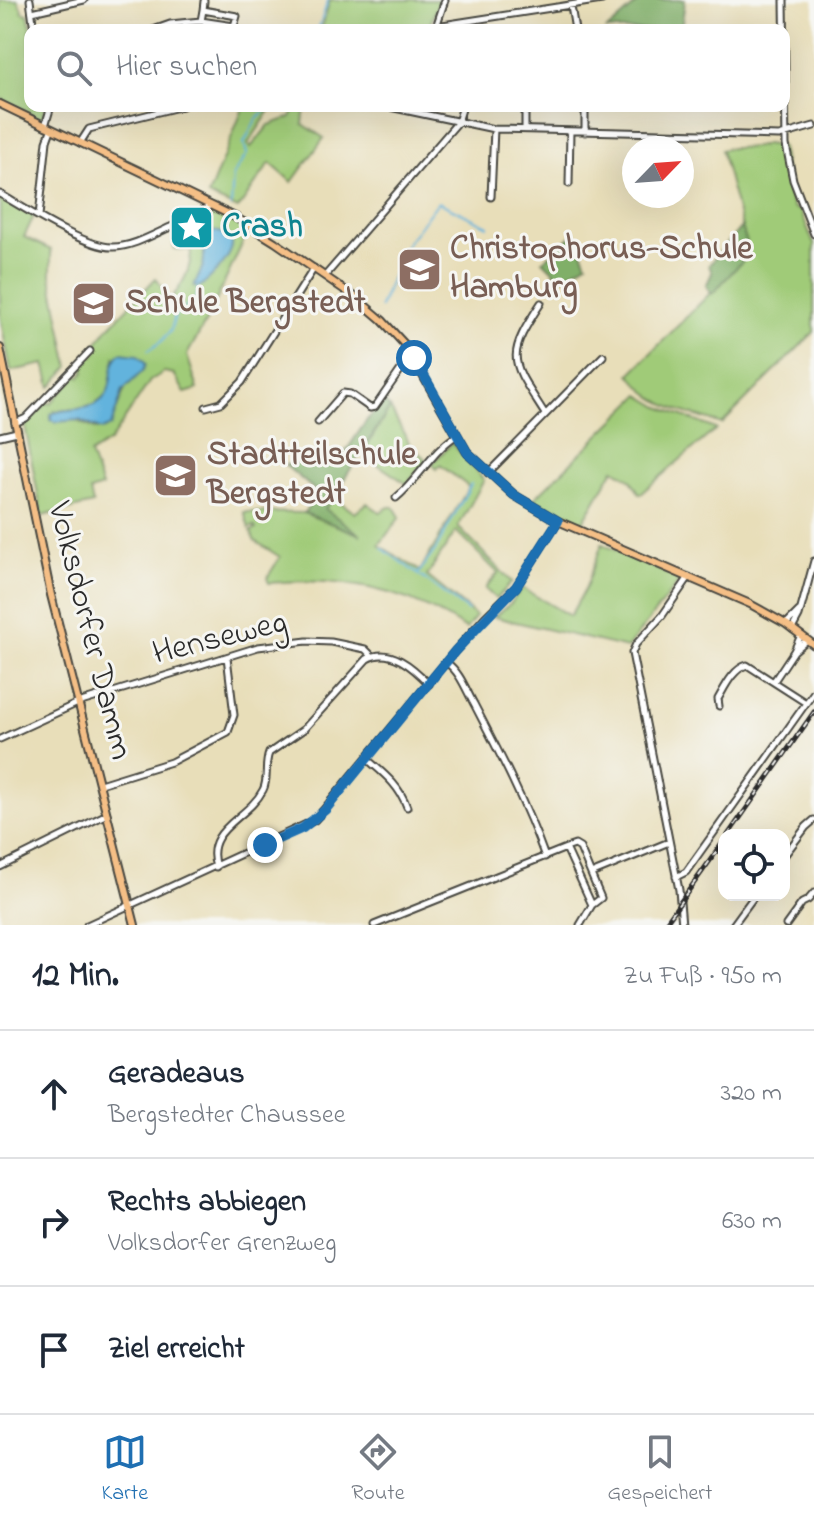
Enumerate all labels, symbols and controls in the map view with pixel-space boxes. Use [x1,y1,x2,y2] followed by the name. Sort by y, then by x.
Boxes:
[24,24,790,112] search box
[52,46,96,90] icon: search
[116,46,257,90] text: Hier suchen
[622,136,694,208] north arrow
[222,203,303,253] place label: Crash
[167,204,215,252] place icon: Crash
[450,225,753,315] place label: Christophorus-Schule Hamburg
[395,246,443,294] school or university icon: Christophorus-Schule Hamburg
[125,279,366,330] place label: Schule Bergstedt
[70,280,118,328] school or university icon: Schule Bergstedt
[396,340,432,376] route start
[205,431,417,521] place label: Stadtteilschule Bergstedt
[152,452,200,500] school or university icon: Stadtteilschule Bergstedt
[33,496,145,765] street label: Volksdorfer Damm
[147,598,293,680] street label: Henseweg
[247,827,283,863] route end
[718,829,790,901] map controls
[718,829,790,901] button: locate
[32,952,119,1002] text: 12 Min.
[623,958,782,996] text: Zu Fuß · 950 m
[108,1053,245,1097] text: Geradeaus
[32,1072,76,1116] icon: ahead
[720,1075,782,1113] text: 320 m
[108,1097,345,1135] text: Bergstedter Chaussee
[108,1181,306,1225] text: Rechts abbiegen
[32,1200,76,1244] icon: right
[722,1203,782,1241] text: 630 m
[108,1225,337,1263] text: Volksdorfer Grenzweg
[32,1328,76,1372] icon: arrive
[108,1328,245,1372] text: Ziel erreicht
[102,1430,148,1510] tab: Karte
[351,1430,405,1510] tab: Route
[608,1430,712,1510] tab: Gespeichert

